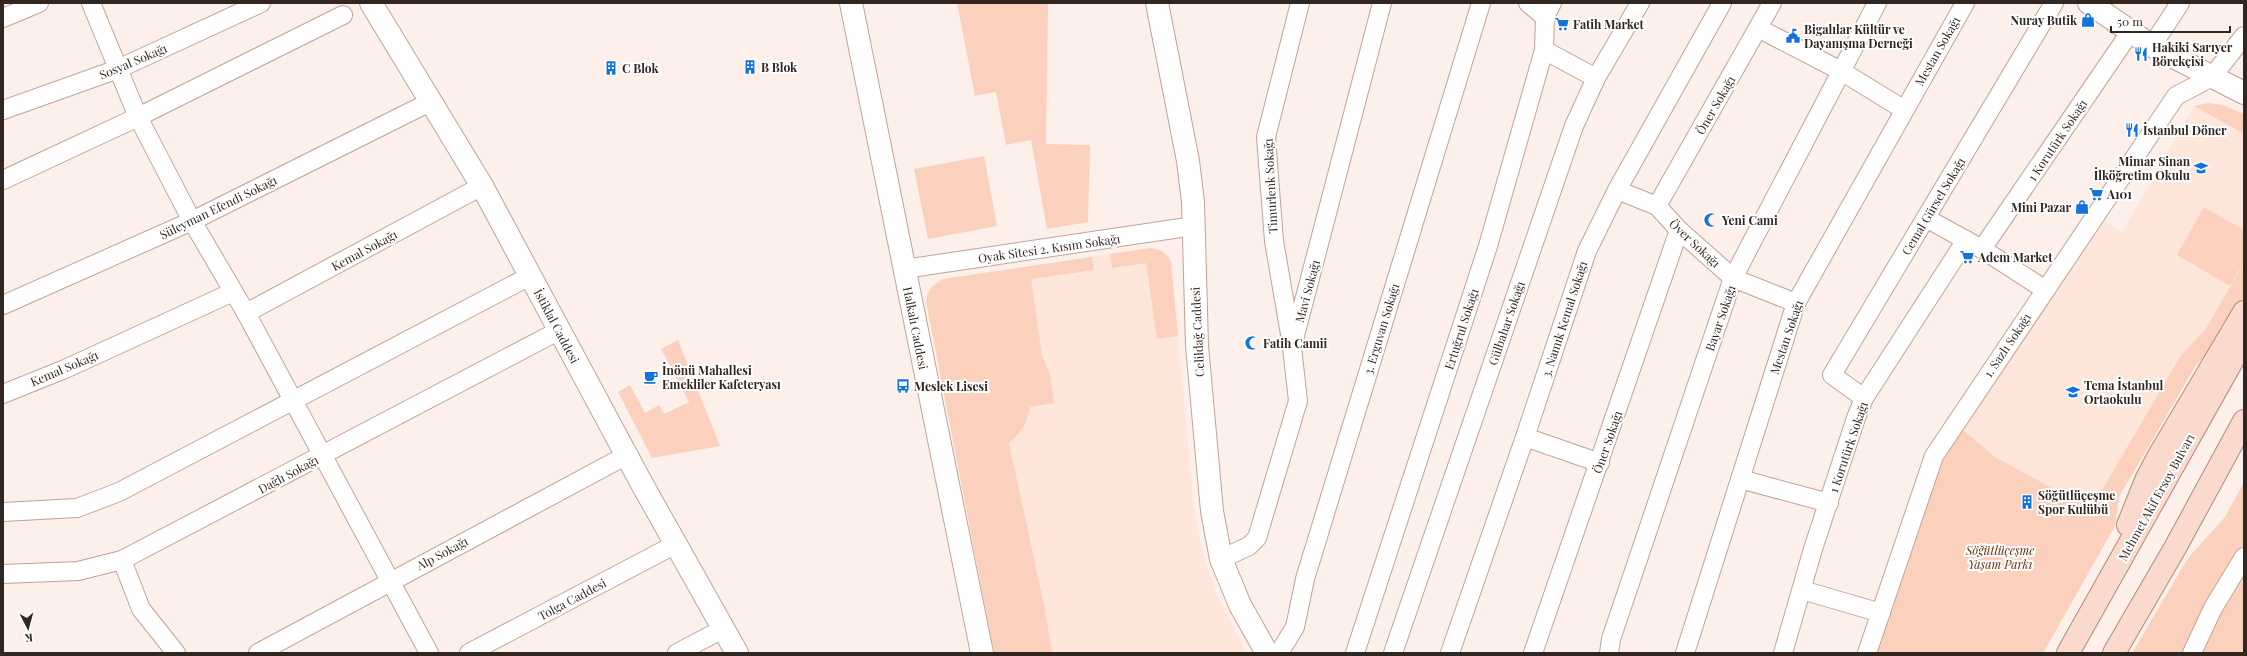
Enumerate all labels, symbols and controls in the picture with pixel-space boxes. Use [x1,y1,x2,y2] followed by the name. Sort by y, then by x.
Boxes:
[2111,8,2230,34] scale bar
[2010,12,2078,28] place label: Nuray Butik
[2080,12,2096,28] shop icon: Nuray Butik
[1911,13,1963,88] street label: Mestan Sokağı
[2117,13,2143,29] text: 50 m
[1554,16,1570,32] supermarket icon: Fatih Market
[1573,16,1645,32] place label: Fatih Market
[1804,21,1913,51] place label: Bigalılar Kültür ve Dayanışma Derneği
[1785,28,1801,44] public building icon: Bigalılar Kültür ve Dayanışma Derneği
[97,39,170,82] street label: Sosyal Sokağı
[2152,39,2233,69] place label: Hakiki Sarıyer Börekçisi
[2133,46,2149,62] restaurant icon: Hakiki Sarıyer Börekçisi
[742,59,758,75] building icon: B Blok
[761,59,798,75] place label: B Blok
[603,60,619,76] building icon: C Blok
[622,60,660,76] place label: C Blok
[1692,72,1739,137] street label: Öner Sokağı
[2024,96,2091,184] street label: 1 Korutürk Sokağı
[2124,122,2140,138] restaurant icon: İstanbul Döner
[2143,122,2227,138] place label: İstanbul Döner
[1260,138,1280,234] street label: Timurlenk Sokağı
[2094,153,2191,183] place label: Mimar Sinan İlköğretim Okulu
[1897,154,1969,258] street label: Cemal Gürsel Sokağı
[2193,160,2209,176] school or university icon: Mimar Sinan İlköğretim Okulu
[157,171,280,242] street label: Süleyman Efendi Sokağı
[2088,186,2104,202] supermarket icon: A101
[2106,186,2132,202] place label: A101
[2011,199,2071,215] place label: Mini Pazar
[2074,199,2090,215] shop icon: Mini Pazar
[1703,212,1719,228] mosque icon: Yeni Cami
[1721,212,1778,228] place label: Yeni Cami
[1666,215,1724,271] street label: Över Sokağı
[328,226,400,274] street label: Kemal Sokağı
[977,230,1122,266] street label: Oyak Sitesi 2. Kısım Sokağı
[1959,249,1975,265] supermarket icon: Adem Market
[1977,249,2053,265] place label: Adem Market
[1291,258,1323,324] street label: Mavi Sokağı
[1538,258,1591,379] street label: 3. Namık Kemal Sokağı
[1484,278,1528,367] street label: Gülbahar Sokağı
[1360,281,1403,377] street label: 3. Erguvan Sokağı
[1701,282,1739,353] street label: Bayar Sokağı
[900,285,932,371] street label: Halkalı Caddesi
[531,286,584,367] street label: İstiklal Caddesi
[1187,286,1207,377] street label: Celildağ Caddesi
[1440,286,1482,372] street label: Ertuğrul Sokağı
[1766,297,1806,376] street label: Mestan Sokağı
[1980,310,2035,380] street label: 1. Sazlı Sokağı
[1244,335,1260,351] mosque icon: Fatih Camii
[1263,335,1328,351] place label: Fatih Camii
[28,346,101,389] street label: Kemal Sokağı
[662,362,781,392] place label: İnönü Mahallesi Emekliler Kafeteryası
[643,369,659,385] cafe icon: İnönü Mahallesi Emekliler Kafeteryası
[2084,377,2163,407] place label: Tema İstanbul Ortaokulu
[895,378,911,394] bus stop icon: Meslek Lisesi
[914,378,988,394] place label: Meslek Lisesi
[2065,384,2081,400] school or university icon: Tema İstanbul Ortaokulu
[1825,399,1871,495] street label: 1 Korutürk Sokağı
[1589,408,1625,476] street label: Öner Sokağı
[2114,430,2198,563] street label: Mehmet Akif Ersoy Bulvarı
[255,451,321,497] street label: Dağlı Sokağı
[2038,487,2115,517] place label: Söğütlüçeşme Spor Kulübü
[2019,494,2035,510] building icon: Söğütlüçeşme Spor Kulübü
[413,533,471,574] street label: Alp Sokağı
[1965,542,2034,572] park label: Söğütlüçeşme Yaşam Parkı
[535,574,609,624] street label: Tolga Caddesi
[8,608,48,648] north arrow
[24,631,34,646] text: K

